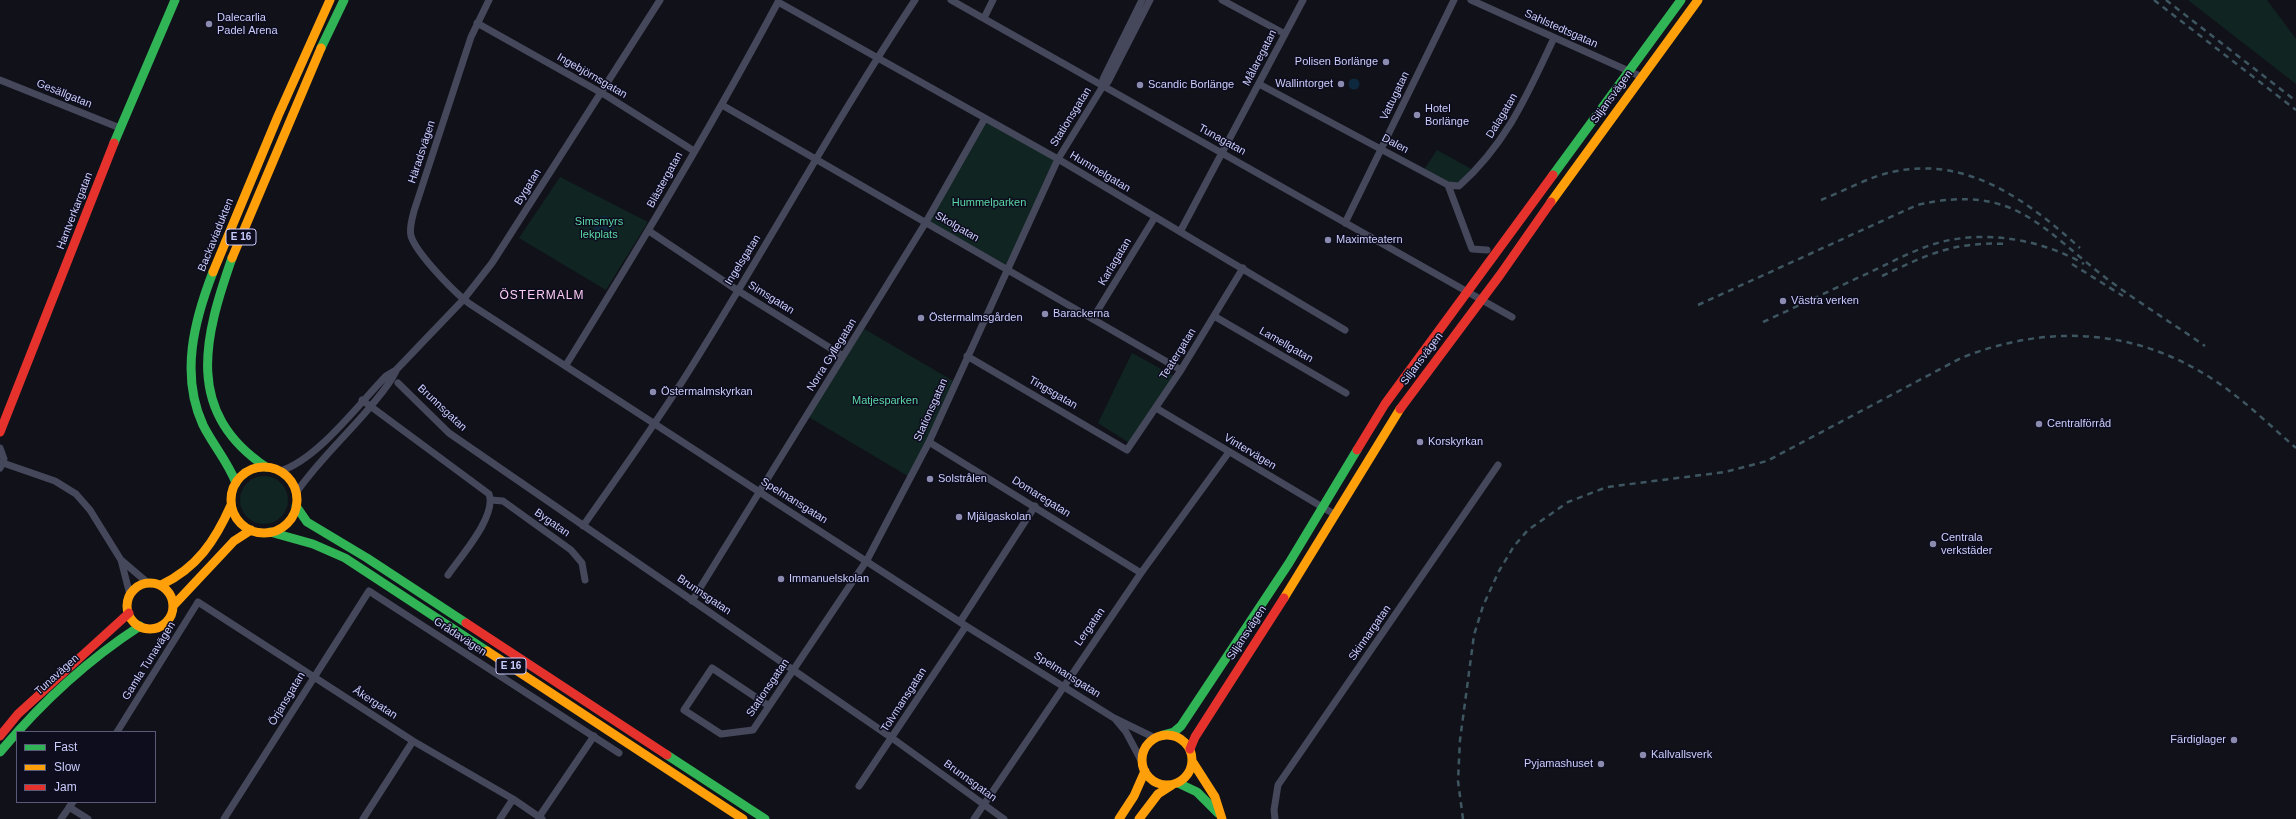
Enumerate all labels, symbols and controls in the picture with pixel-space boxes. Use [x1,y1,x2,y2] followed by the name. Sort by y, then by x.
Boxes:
[1522,7,1600,51] street label: Sahlstedtsgatan
[217,11,278,37] place label: Dalecarlia Padel Arena
[204,19,214,29] marker: Dalecarlia Padel Arena
[1240,28,1280,88] street label: Målaregatan
[555,51,629,101] street label: Ingebjörnsgatan
[1295,55,1378,69] place label: Polisen Borlänge
[1381,57,1391,67] marker: Polisen Borlänge
[1588,68,1636,126] street label: Siljansvägen
[1378,70,1412,122] street label: Vattugatan
[34,77,94,111] street label: Gesällgatan
[1275,77,1333,91] place label: Wallintorget
[1148,78,1234,92] place label: Scandic Borlänge
[1336,79,1346,89] marker: Wallintorget
[1135,80,1145,90] marker: Scandic Borlänge
[1048,85,1094,149] street label: Stationsgatan
[1483,91,1521,141] street label: Dalagatan
[1425,102,1469,128] place label: Hotel Borlänge
[1412,110,1422,120] marker: Hotel Borlänge
[406,119,438,185] street label: Häradsvägen
[1196,122,1248,158] street label: Tunagatan
[1379,131,1411,157] street label: Dalen
[1067,149,1133,195] street label: Hummelgatan
[644,150,686,210] street label: Blästergatan
[512,166,544,208] street label: Bygatan
[54,171,96,251] street label: Hantverkargatan
[952,196,1026,210] park label: Hummelparken
[195,197,237,273] street label: Backaviadukten
[933,209,981,245] street label: Skolgatan
[575,215,623,241] park label: Simsmyrs lekplats
[226,229,256,245] road number: E 16
[722,232,764,288] street label: Ingelsgatan
[1336,233,1403,247] place label: Maximteatern
[1323,235,1333,245] marker: Maximteatern
[1096,236,1134,288] street label: Karlagatan
[745,279,797,317] street label: Simsgatan
[499,289,585,303] district label: ÖSTERMALM
[1791,294,1859,308] place label: Västra verken
[1778,296,1788,306] marker: Västra verken
[1053,307,1109,321] place label: Barackerna
[1040,309,1050,319] marker: Barackerna
[929,311,1023,325] place label: Östermalmsgården
[916,313,926,323] marker: Östermalmsgården
[804,316,860,394] street label: Norra Gyllegatan
[1257,324,1315,366] street label: Lamellgatan
[1157,326,1199,382] street label: Teatergatan
[1398,330,1446,388] street label: Siljansvägen
[1026,374,1080,412] street label: Tingsgatan
[911,377,951,443] street label: Stationsgatan
[415,382,469,434] street label: Brunnsgatan
[661,385,753,399] place label: Östermalmskyrkan
[648,387,658,397] marker: Östermalmskyrkan
[852,394,918,408] park label: Matjesparken
[2047,417,2111,431] place label: Centralförråd
[2034,419,2044,429] marker: Centralförråd
[1222,431,1278,473] street label: Vintervägen
[1428,435,1483,449] place label: Korskyrkan
[1415,437,1425,447] marker: Korskyrkan
[938,472,987,486] place label: Solstrålen
[925,474,935,484] marker: Solstrålen
[1009,474,1073,520] street label: Domaregatan
[758,475,830,527] street label: Spelmansgatan
[532,506,572,540] street label: Bygatan
[967,510,1031,524] place label: Mjälgaskolan
[954,512,964,522] marker: Mjälgaskolan
[1941,531,1992,557] place label: Centrala verkstäder
[1928,539,1938,549] marker: Centrala verkstäder
[674,572,734,618] street label: Brunnsgatan
[789,572,869,586] place label: Immanuelskolan
[776,574,786,584] marker: Immanuelskolan
[1224,603,1270,663] street label: Siljansvägen
[1346,603,1394,663] street label: Skinnargatan
[1072,605,1108,649] street label: Lergatan
[431,615,489,659] street label: Grådavägen
[120,619,178,703] street label: Gamla Tunavägen
[1031,649,1103,701] street label: Spelmansgatan
[32,652,82,698] street label: Tunavägen
[744,656,792,720] street label: Stationsgatan
[496,658,526,674] road number: E 16
[878,665,930,735] street label: Tolvmansgatan
[266,670,308,728] street label: Örjansgatan
[350,684,400,722] street label: Åkergatan
[16,731,156,803] legend
[2170,733,2226,747] place label: Färdiglager
[2229,735,2239,745] marker: Färdiglager
[54,740,77,754] text: Fast
[1651,748,1712,762] place label: Kallvallsverk
[1638,750,1648,760] marker: Kallvallsverk
[941,757,999,805] street label: Brunnsgatan
[1524,757,1593,771] place label: Pyjamashuset
[1596,759,1606,769] marker: Pyjamashuset
[54,760,80,774] text: Slow
[54,780,77,794] text: Jam

